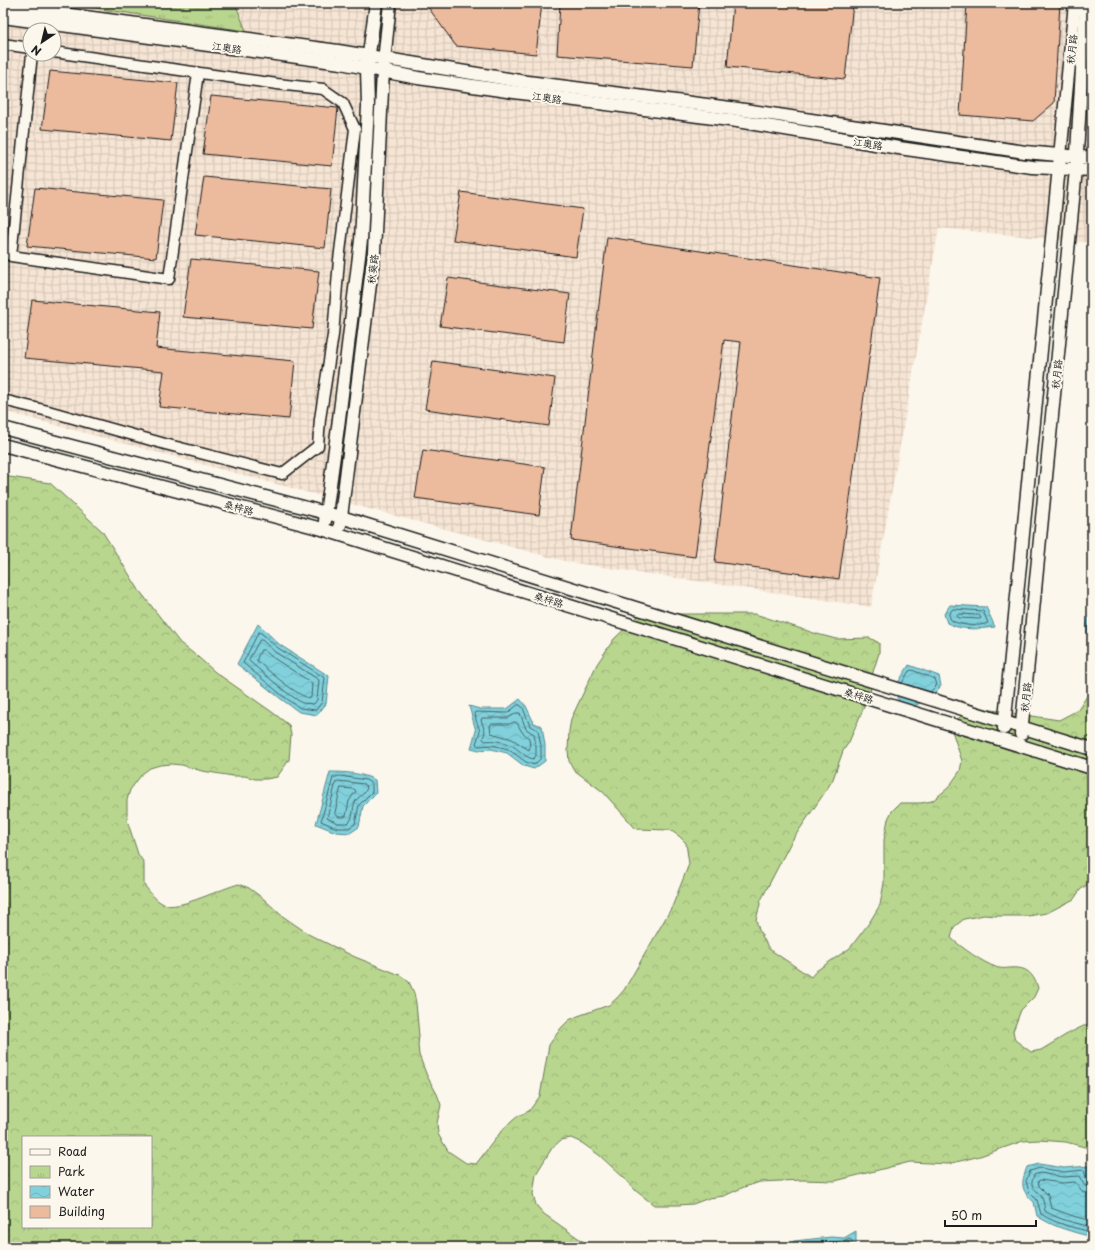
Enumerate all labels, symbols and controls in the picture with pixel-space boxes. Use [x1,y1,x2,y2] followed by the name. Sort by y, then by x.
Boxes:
[22,22,62,62] north arrow
[1062,33,1080,65] street label: 秋月路
[211,37,243,57] street label: 江奥路
[27,41,44,60] text: N
[531,87,563,107] street label: 江奥路
[852,133,884,153] street label: 江奥路
[363,253,381,285] street label: 秋葵路
[1047,358,1065,390] street label: 秋月路
[223,496,255,518] street label: 桑梓路
[532,587,566,611] street label: 桑梓路
[1016,681,1034,713] street label: 秋月路
[842,683,876,707] street label: 桑梓路
[22,1136,152,1228] legend
[58,1142,87,1160] text: Road
[58,1162,85,1180] text: Park
[58,1182,95,1200] text: Water
[58,1202,105,1220] text: Building
[945,1202,1036,1228] scale bar
[951,1206,982,1224] text: 50 m

